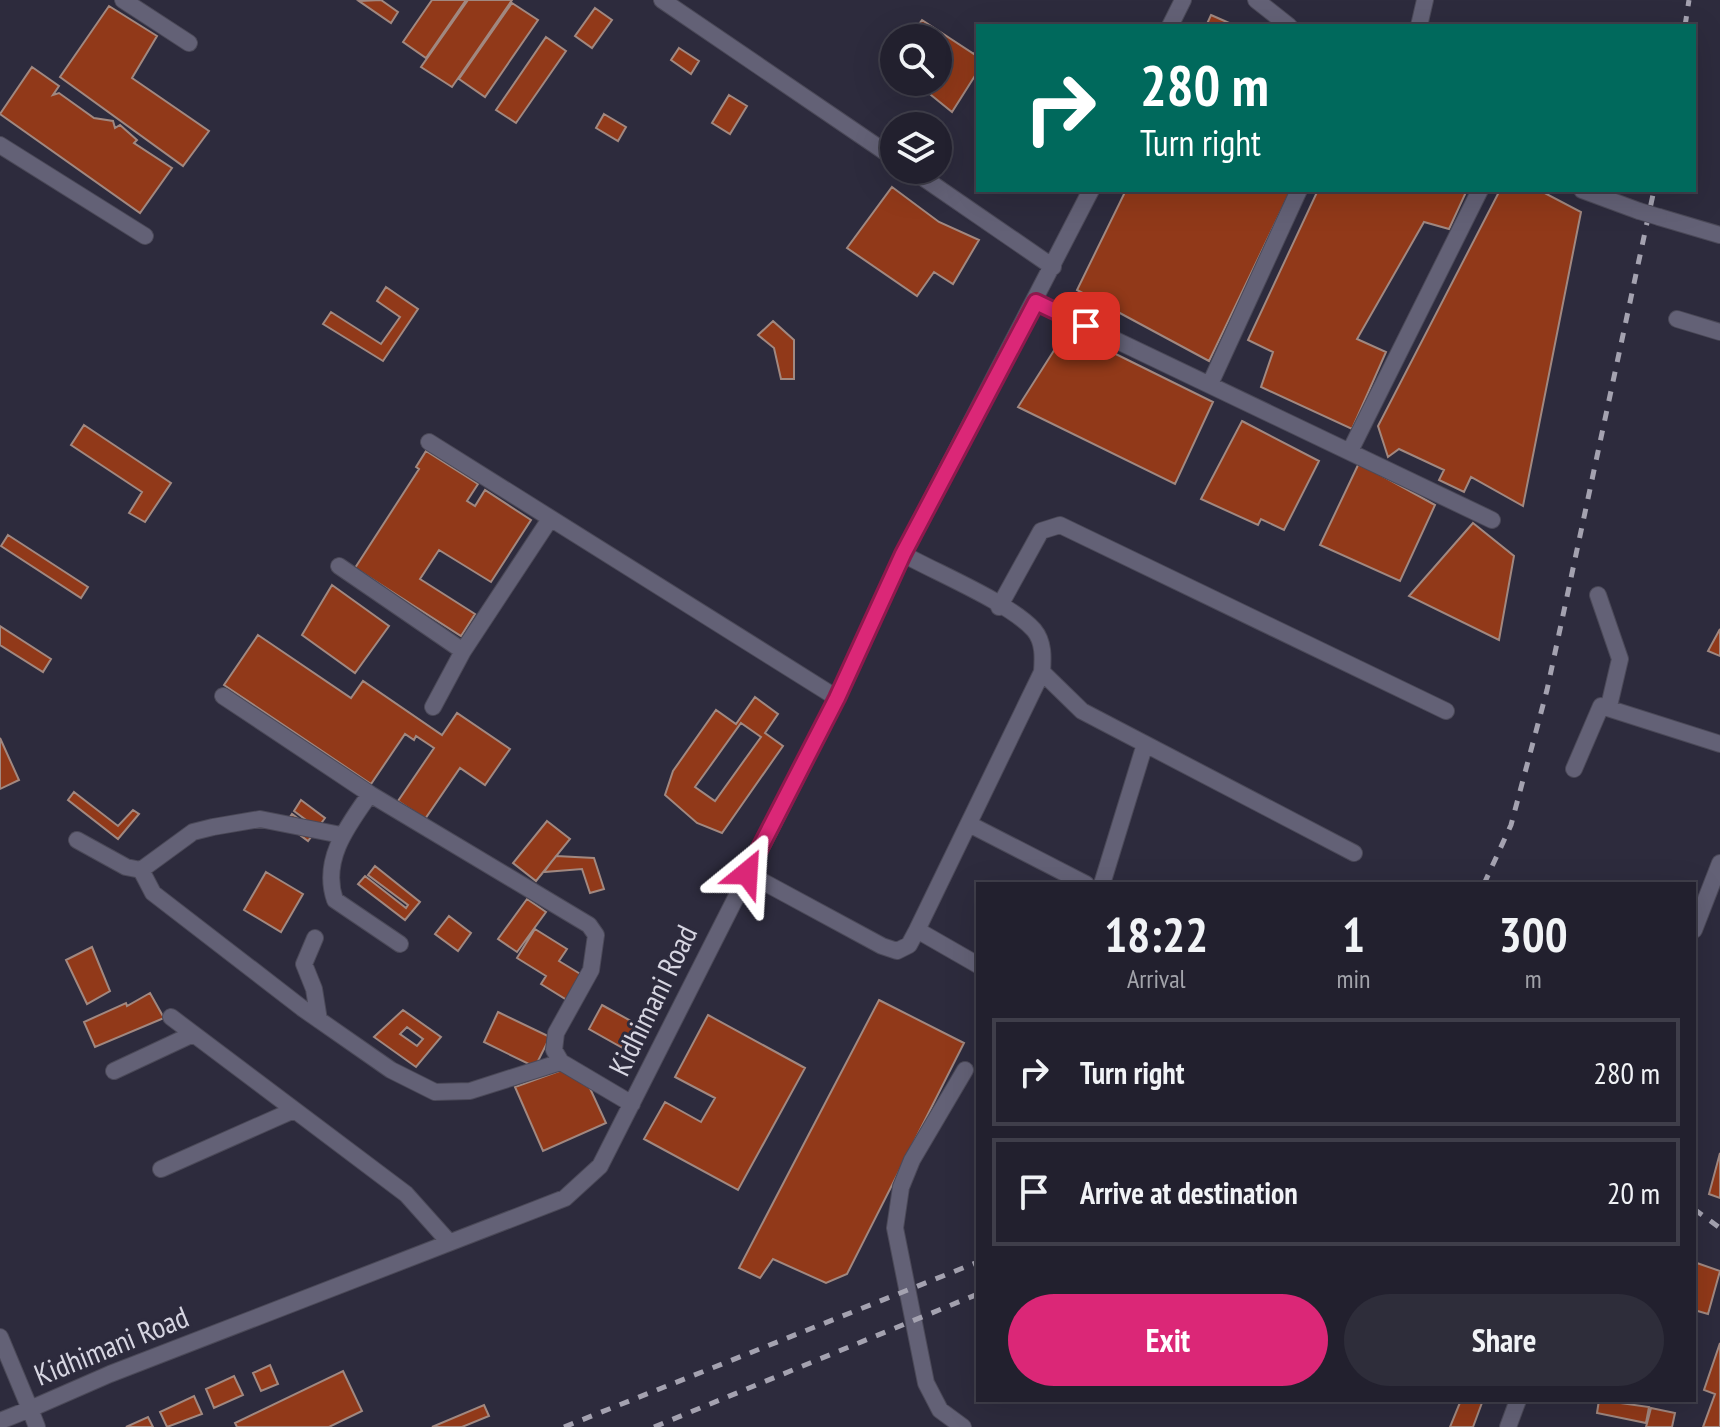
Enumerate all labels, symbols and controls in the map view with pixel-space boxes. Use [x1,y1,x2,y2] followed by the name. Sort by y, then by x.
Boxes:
[880,24,952,184] map controls
[880,24,952,96] button: search
[1140,49,1269,121] text: 280 m
[1008,56,1112,160] icon: right
[880,112,952,184] button: layers
[1140,119,1261,166] text: Turn right
[1052,292,1120,360] pin
[1064,304,1108,348] icon: arrive
[705,831,789,915] position arrow
[1104,903,1208,965] text: 18:22
[1342,903,1365,965] text: 1
[1499,903,1568,965] text: 300
[599,918,705,1082] street label: Kidhimani Road
[1127,962,1186,995] text: Arrival
[1336,962,1370,995] text: min
[1525,962,1542,995] text: m
[1012,1050,1056,1094] icon: right
[1080,1053,1184,1092] text: Turn right
[1594,1053,1660,1092] text: 280 m
[1012,1170,1056,1214] icon: arrive
[1080,1173,1298,1212] text: Arrive at destination
[1607,1173,1660,1212] text: 20 m
[1008,1294,1328,1386] button: Exit
[1344,1294,1664,1386] button: Share
[28,1296,194,1394] street label: Kidhimani Road

